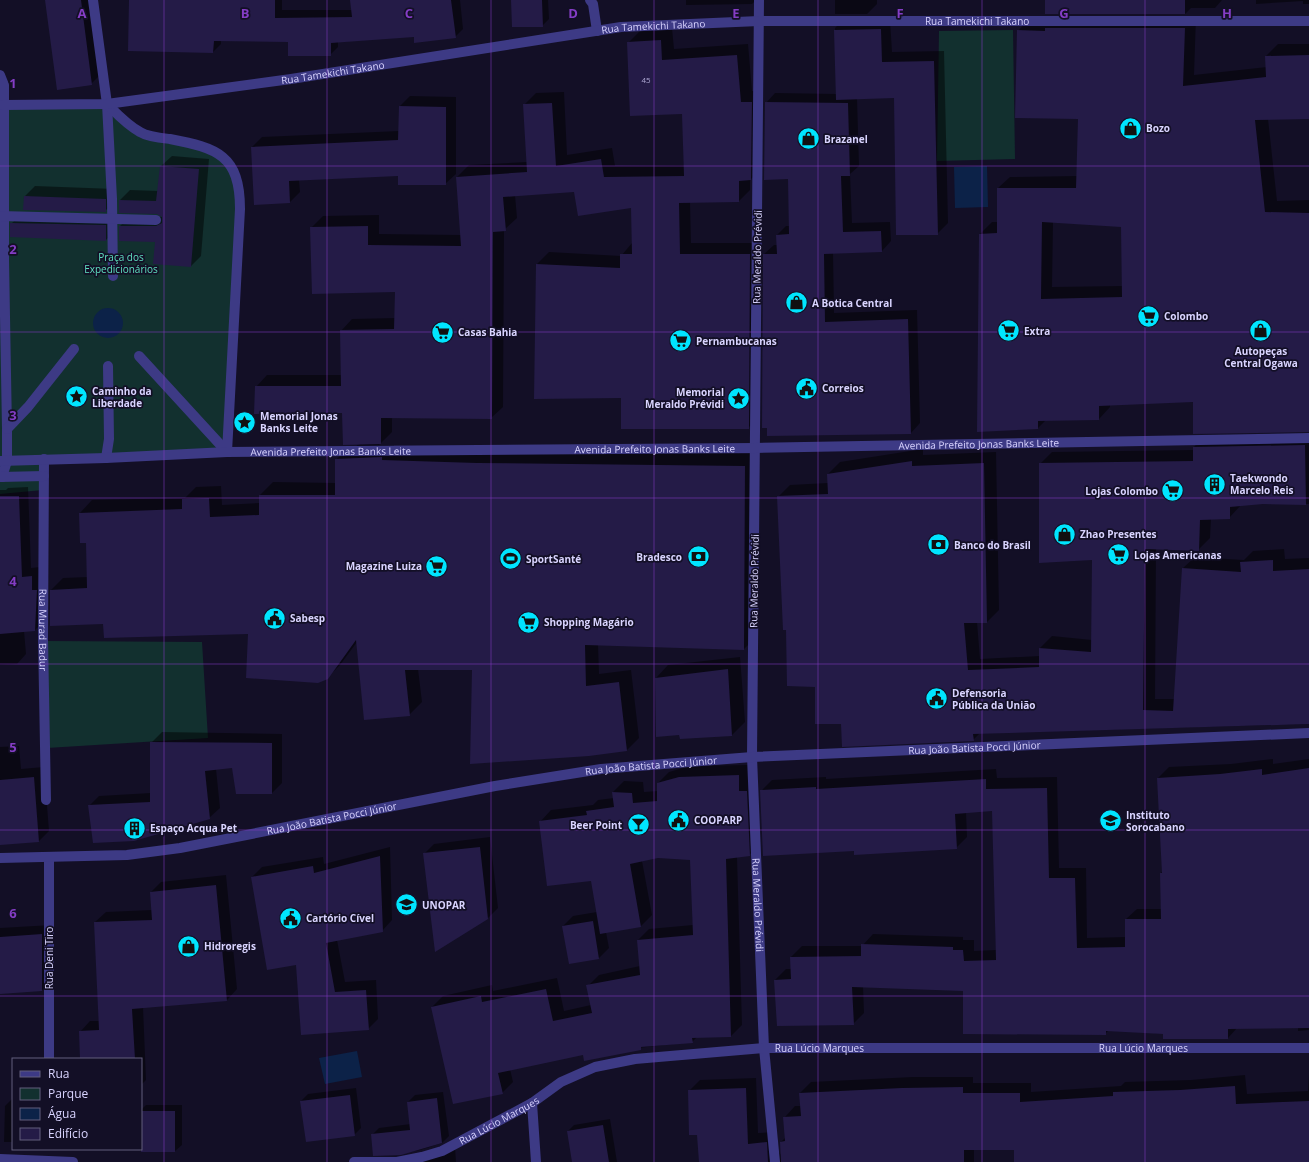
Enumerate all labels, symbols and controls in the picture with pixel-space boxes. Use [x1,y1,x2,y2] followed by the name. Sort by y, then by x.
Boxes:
[78,4,87,22] text: A
[241,4,250,22] text: B
[405,4,413,22] text: C
[568,4,578,22] text: D
[732,4,740,22] text: E
[896,4,904,22] text: F
[1059,4,1069,22] text: G
[1222,4,1232,22] text: H
[925,14,1029,28] street label: Rua Tamekichi Takano
[600,16,706,37] street label: Rua Tamekichi Takano
[280,57,385,87] street label: Rua Tamekichi Takano
[9,74,17,92] text: 1
[641,74,651,85] house number: 45
[1117,115,1143,141] shop icon: Bozo
[1146,121,1170,135] place label: Bozo
[796,126,822,152] shop icon: Brazanel
[824,132,868,146] place label: Brazanel
[749,210,765,304] street label: Rua Meraldo Prévidi
[9,240,17,258] text: 2
[84,250,158,276] park label: Praça dos Expedicionários
[783,290,809,316] shop icon: A Botica Central
[812,296,892,310] place label: A Botica Central
[1136,303,1162,329] supermarket icon: Colombo
[1164,309,1208,323] place label: Colombo
[996,318,1022,344] supermarket icon: Extra
[1248,318,1274,344] shop icon: Autopeças Central Ogawa
[430,319,456,345] supermarket icon: Casas Bahia
[1024,324,1050,338] place label: Extra
[458,325,517,339] place label: Casas Bahia
[668,328,694,354] supermarket icon: Pernambucanas
[696,334,777,348] place label: Pernambucanas
[1224,344,1298,370] place label: Autopeças Central Ogawa
[794,375,820,401] public building icon: Correios
[822,381,864,395] place label: Correios
[64,384,90,410] place icon: Caminho da Liberdade
[92,384,152,410] place label: Caminho da Liberdade
[645,385,724,411] place label: Memorial Meraldo Prévidi
[726,385,752,411] place icon: Memorial Meraldo Prévidi
[9,406,17,424] text: 3
[231,409,257,435] place icon: Memorial Jonas Banks Leite
[260,409,338,435] place label: Memorial Jonas Banks Leite
[898,436,1060,452] street label: Avenida Prefeito Jonas Banks Leite
[574,441,736,456] street label: Avenida Prefeito Jonas Banks Leite
[250,444,412,459] street label: Avenida Prefeito Jonas Banks Leite
[1201,471,1227,497] building icon: Taekwondo Marcelo Reis
[1230,471,1293,497] place label: Taekwondo Marcelo Reis
[1160,478,1186,504] supermarket icon: Lojas Colombo
[1085,484,1158,498] place label: Lojas Colombo
[1052,521,1078,547] shop icon: Zhao Presentes
[1080,527,1157,541] place label: Zhao Presentes
[926,532,952,558] bank icon: Banco do Brasil
[746,534,762,628] street label: Rua Meraldo Prévidi
[954,538,1031,552] place label: Banco do Brasil
[1105,542,1131,568] supermarket icon: Lojas Americanas
[685,544,711,570] bank icon: Bradesco
[498,546,524,572] sports icon: SportSanté
[1134,548,1222,562] place label: Lojas Americanas
[636,550,682,564] place label: Bradesco
[526,552,581,566] place label: SportSanté
[424,553,450,579] supermarket icon: Magazine Luiza
[346,559,422,573] place label: Magazine Luiza
[9,572,17,590] text: 4
[36,589,51,671] street label: Rua Murad Badur
[262,605,288,631] public building icon: Sabesp
[516,609,542,635] supermarket icon: Shopping Magário
[290,611,325,625] place label: Sabesp
[544,615,634,629] place label: Shopping Magário
[923,686,949,712] public building icon: Defensoria Pública da União
[952,686,1035,712] place label: Defensoria Pública da União
[9,738,17,756] text: 5
[908,738,1041,757] street label: Rua João Batista Pocci Júnior
[584,753,717,778] street label: Rua João Batista Pocci Júnior
[265,799,398,838] street label: Rua João Batista Pocci Júnior
[665,807,691,833] public building icon: COOPARP
[1098,808,1124,834] school or university icon: Instituto Sorocabano
[1126,808,1185,834] place label: Instituto Sorocabano
[625,812,651,838] bar icon: Beer Point
[694,813,742,827] place label: COOPARP
[121,815,147,841] building icon: Espaço Acqua Pet
[570,818,623,832] place label: Beer Point
[150,821,238,835] place label: Espaço Acqua Pet
[749,858,767,952] street label: Rua Meraldo Prévidi
[393,892,419,918] school or university icon: UNOPAR
[422,898,466,912] place label: UNOPAR
[9,904,17,922] text: 6
[277,905,303,931] public building icon: Cartório Cível
[306,911,374,925] place label: Cartório Cível
[42,927,56,989] street label: Rua Deni Tiro
[176,933,202,959] shop icon: Hidroregis
[204,939,256,953] place label: Hidroregis
[775,1041,864,1055] street label: Rua Lúcio Marques
[1099,1041,1188,1055] street label: Rua Lúcio Marques
[12,1058,142,1150] legend
[48,1065,69,1082] text: Rua
[48,1085,88,1102] text: Parque
[456,1093,542,1148] street label: Rua Lúcio Marques
[48,1105,76,1122] text: Água
[48,1125,88,1142] text: Edifício

